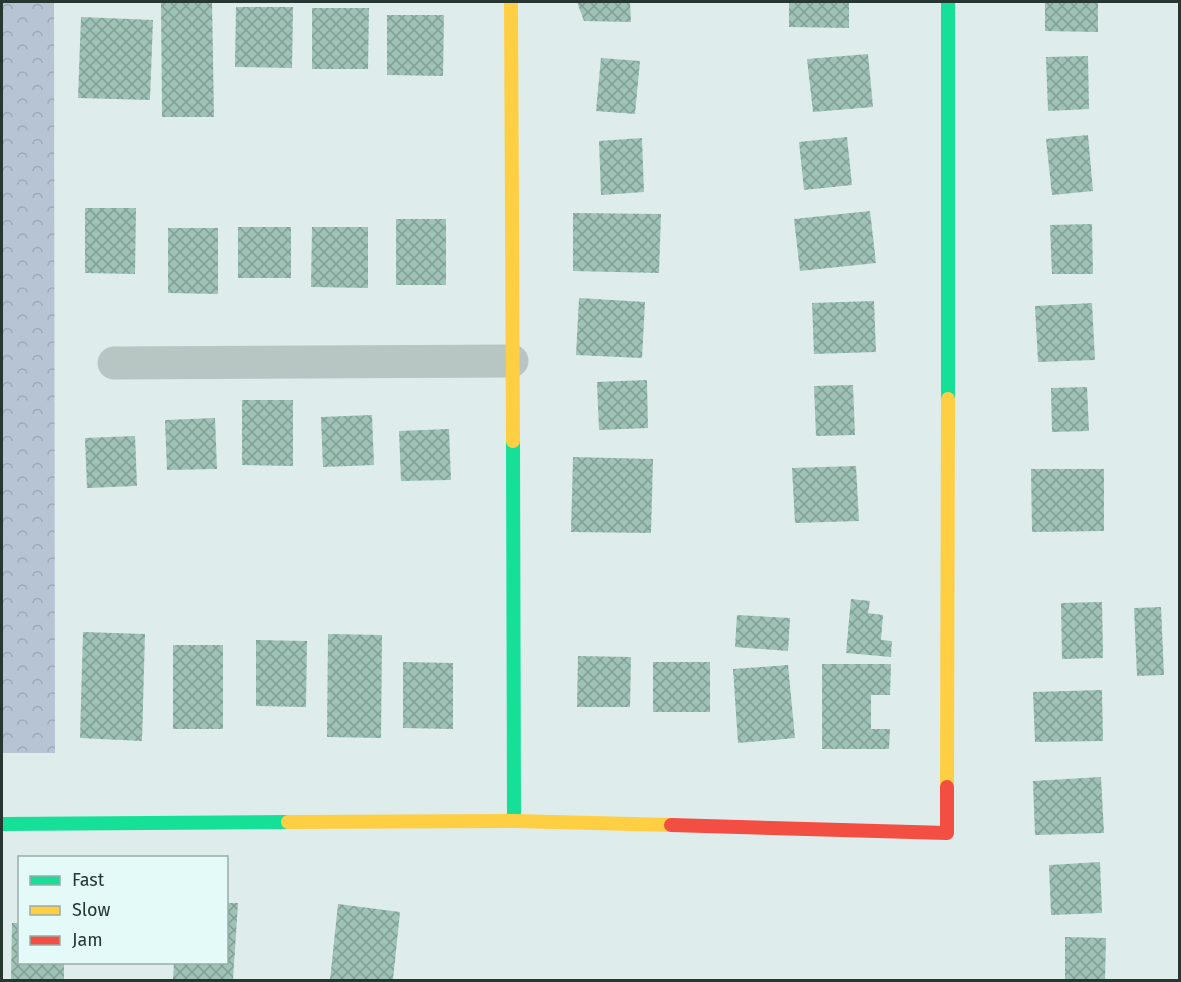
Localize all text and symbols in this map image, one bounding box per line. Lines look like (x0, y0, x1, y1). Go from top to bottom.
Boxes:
legend (18, 856, 228, 964)
text: Fast (72, 869, 105, 891)
text: Slow (72, 899, 111, 921)
text: Jam (72, 929, 103, 951)

